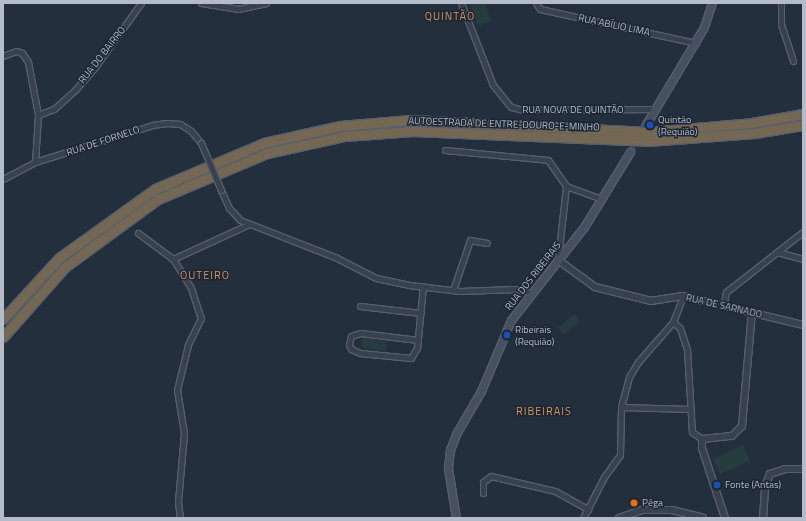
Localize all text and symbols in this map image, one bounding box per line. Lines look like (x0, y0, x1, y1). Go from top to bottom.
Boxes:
district label: QUINTÃO (425, 9, 475, 23)
street label: RUA ABÍLIO LIMA (577, 12, 651, 38)
street label: RUA DO BAIRRO (76, 24, 128, 86)
street label: RUA NOVA DE QUINTÃO (522, 104, 624, 116)
place label: Quintão (Requião) (658, 113, 697, 136)
street label: AUTOESTRADA DE ENTRE-DOURO-E-MINHO (408, 115, 600, 133)
marker: Quintão (Requião) (645, 120, 655, 130)
street label: RUA DE FORNELO (65, 124, 141, 158)
street label: RUA DOS RIBEIRAIS (502, 239, 564, 313)
district label: OUTEIRO (180, 268, 230, 282)
street label: RUA DE SARNADO (685, 291, 763, 321)
place label: Ribeirais (Requião) (515, 323, 554, 346)
marker: Ribeirais (Requião) (502, 330, 512, 340)
district label: RIBEIRAIS (516, 404, 572, 418)
place label: Fonte (Antas) (725, 479, 781, 491)
marker: Fonte (Antas) (712, 480, 722, 490)
place label: Pêga (642, 497, 663, 509)
marker: Pêga (629, 498, 639, 508)

